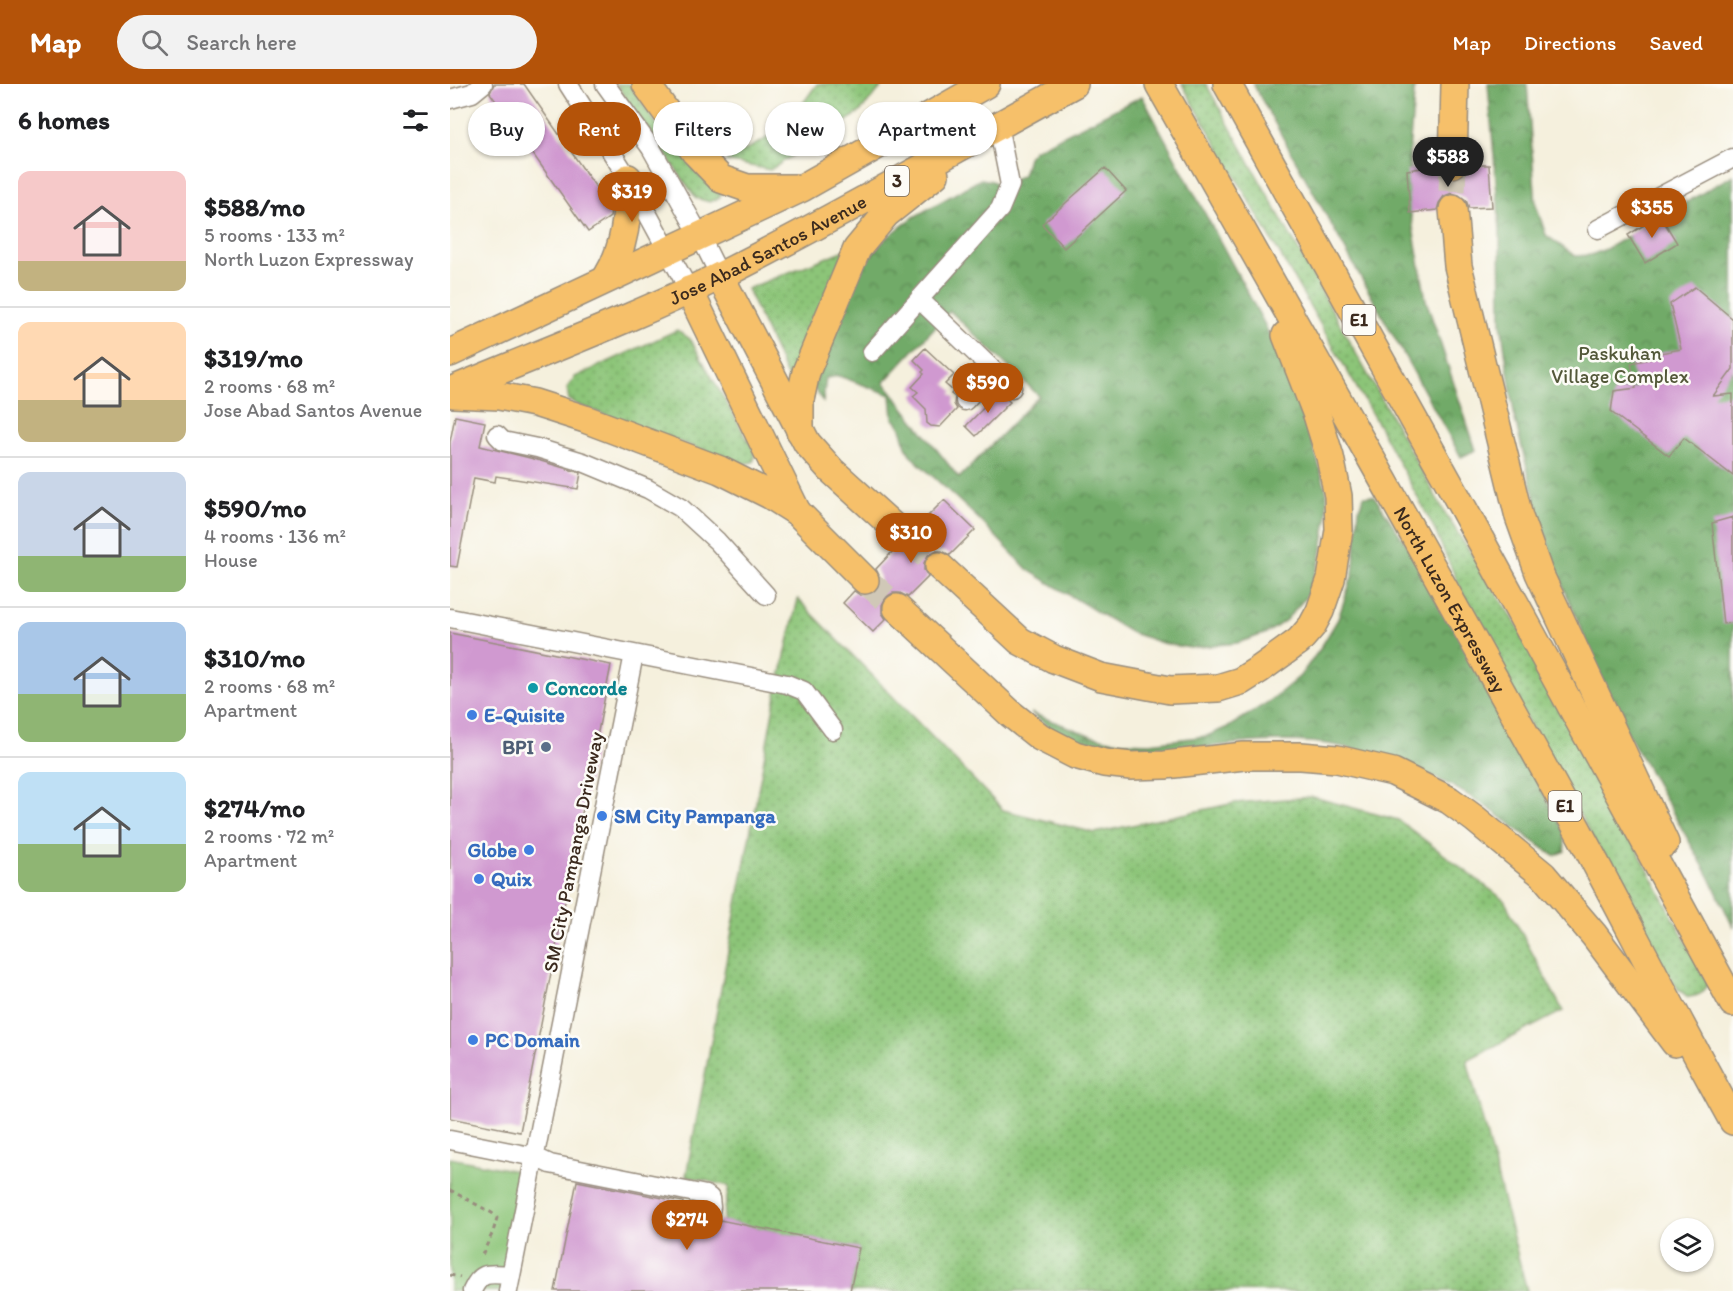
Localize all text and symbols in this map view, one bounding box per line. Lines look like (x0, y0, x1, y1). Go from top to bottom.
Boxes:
search box (117, 15, 537, 69)
text: Map (30, 25, 81, 59)
icon: search (138, 26, 171, 59)
text: Search here (186, 29, 297, 56)
text: Map (1453, 30, 1491, 55)
text: Directions (1524, 30, 1616, 55)
text: Saved (1649, 30, 1703, 55)
chip: Buy (468, 102, 545, 156)
chip: Rent (557, 102, 641, 156)
chip: Filters (653, 102, 753, 156)
chip: New (765, 102, 845, 156)
chip: Apartment (857, 102, 997, 156)
text: 6 homes (18, 104, 110, 136)
icon: filters (399, 104, 432, 137)
pin: $588 (1412, 137, 1484, 188)
text: $588 (1427, 144, 1469, 168)
road number: 3 (885, 166, 909, 196)
pin: $319 (596, 172, 668, 223)
text: $319 (612, 179, 652, 203)
pin: $355 (1616, 188, 1688, 239)
street label: Jose Abad Santos Avenue (666, 189, 870, 310)
text: $588/mo (204, 191, 305, 223)
icon: home (66, 195, 138, 267)
text: $355 (1631, 195, 1673, 219)
text: 5 rooms · 133 m² (204, 223, 345, 247)
text: North Luzon Expressway (204, 247, 413, 271)
road number: E1 (1342, 305, 1376, 335)
park label: Paskuhan Village Complex (1551, 341, 1689, 388)
text: $319/mo (204, 342, 303, 374)
icon: home (66, 346, 138, 418)
pin: $590 (952, 363, 1024, 414)
text: $590 (966, 370, 1010, 394)
text: 2 rooms · 68 m² (204, 374, 335, 398)
text: Jose Abad Santos Avenue (204, 398, 422, 422)
text: $590/mo (204, 492, 306, 524)
icon: home (66, 496, 138, 568)
street label: North Luzon Expressway (1389, 502, 1512, 697)
pin: $310 (875, 513, 947, 564)
text: $310 (890, 520, 932, 544)
text: 4 rooms · 136 m² (204, 524, 346, 548)
text: House (204, 548, 258, 572)
text: $310/mo (204, 642, 305, 674)
icon: home (66, 646, 138, 718)
text: 2 rooms · 68 m² (204, 674, 335, 698)
place label: Concorde (545, 676, 628, 700)
marker: Concorde (526, 681, 540, 695)
text: Apartment (204, 698, 297, 722)
place label: E-Quisite (484, 703, 565, 727)
marker: E-Quisite (465, 708, 479, 722)
street label: SM City Pampanga Driveway (538, 729, 608, 974)
place label: BPI (502, 735, 535, 759)
marker: BPI (539, 740, 553, 754)
road number: E1 (1548, 791, 1582, 821)
text: $274/mo (204, 792, 305, 824)
icon: home (66, 796, 138, 868)
place label: SM City Pampanga (614, 804, 776, 829)
marker: SM City Pampanga (595, 809, 609, 823)
text: 2 rooms · 72 m² (204, 824, 334, 848)
place label: Globe (467, 838, 517, 862)
marker: Globe (522, 843, 536, 857)
text: Apartment (204, 848, 297, 872)
place label: Quix (491, 867, 533, 891)
marker: Quix (472, 872, 486, 886)
place label: PC Domain (485, 1028, 580, 1052)
marker: PC Domain (466, 1033, 480, 1047)
pin: $274 (651, 1200, 723, 1251)
text: $274 (666, 1207, 708, 1231)
map controls (1660, 1218, 1714, 1272)
button: layers (1660, 1218, 1714, 1272)

